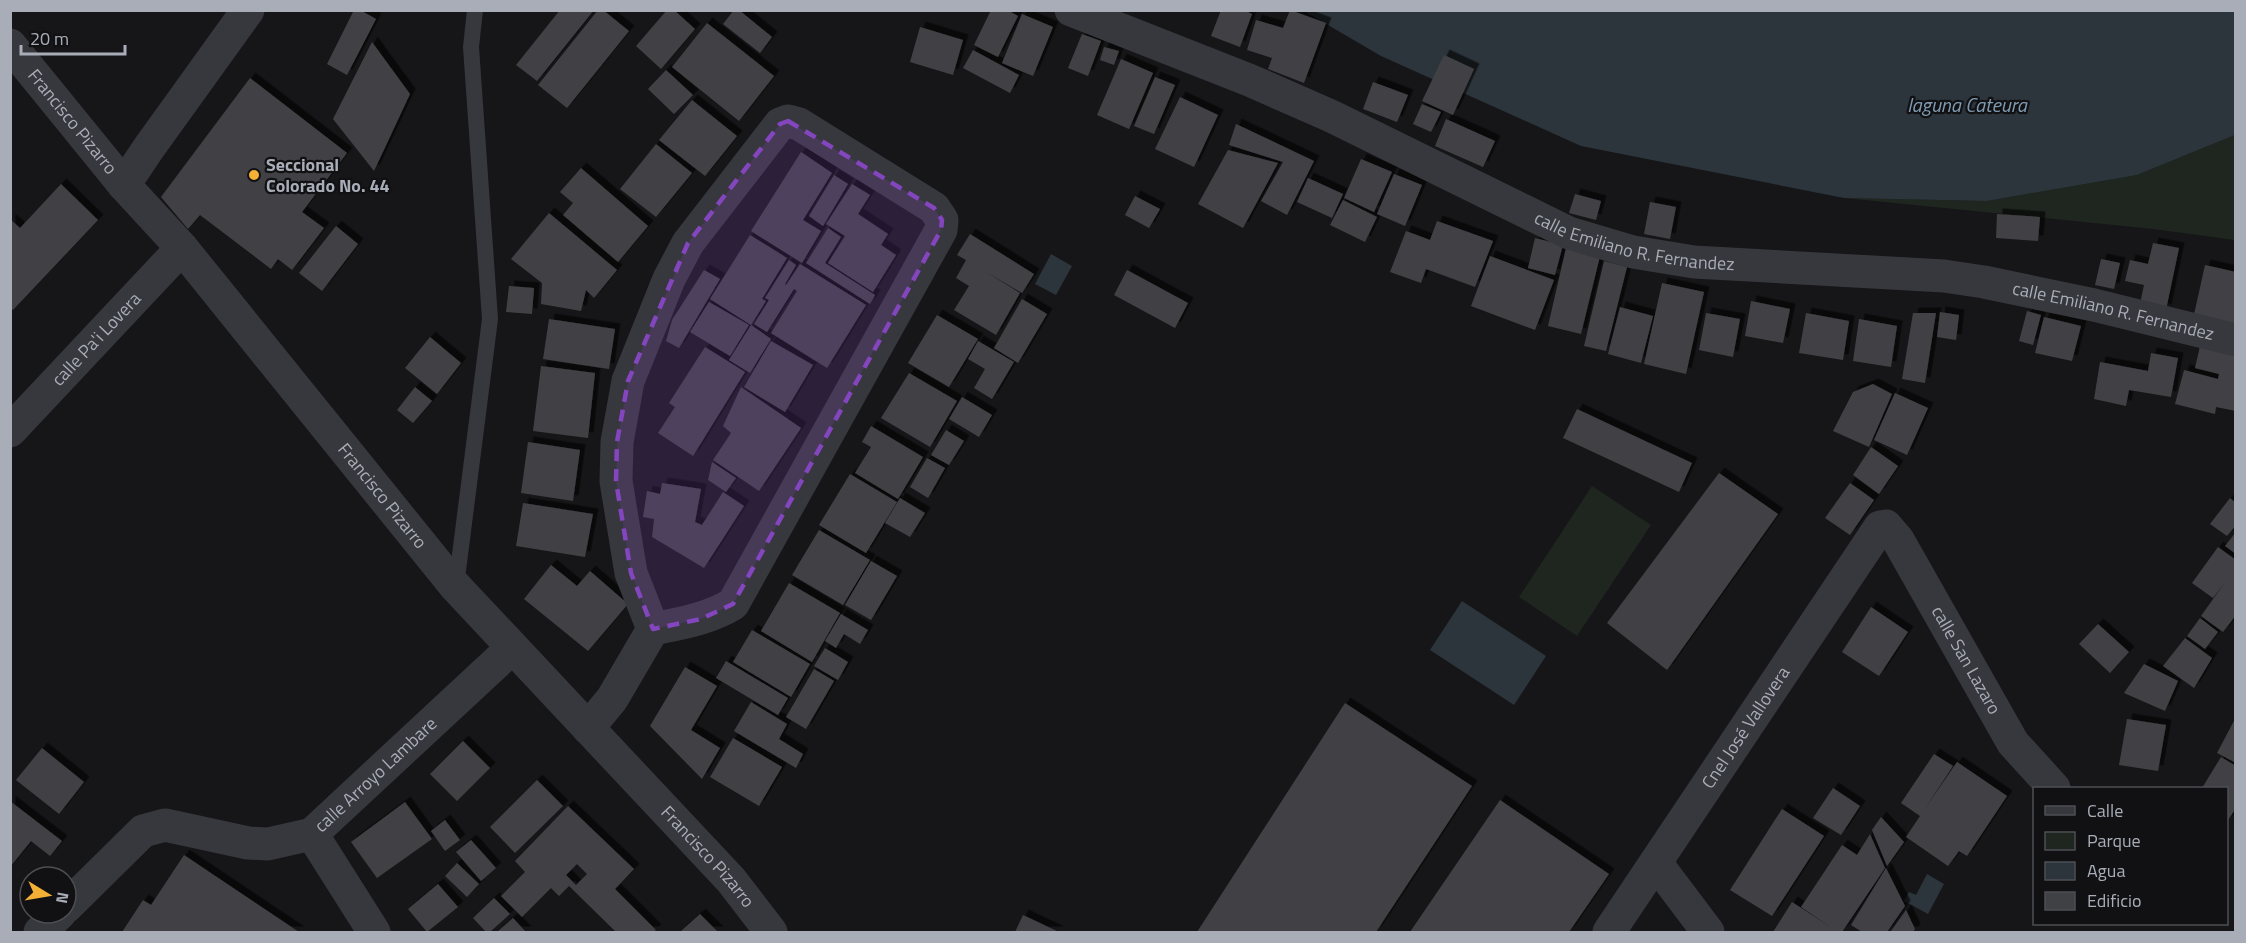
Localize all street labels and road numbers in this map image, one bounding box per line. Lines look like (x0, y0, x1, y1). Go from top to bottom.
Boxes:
street label: Francisco Pizarro (22, 63, 124, 180)
street label: calle Emiliano R. Fernandez (1530, 204, 1735, 277)
street label: calle Emiliano R. Fernandez (2010, 274, 2217, 347)
street label: calle Pa'i Lovera (45, 286, 147, 392)
street label: Francisco Pizarro (332, 437, 434, 554)
street label: calle San Lazaro (1925, 601, 2008, 719)
street label: Cnel José Vallovera (1695, 661, 1796, 794)
street label: calle Arroyo Lambare (308, 710, 443, 838)
street label: Francisco Pizarro (655, 799, 761, 913)

